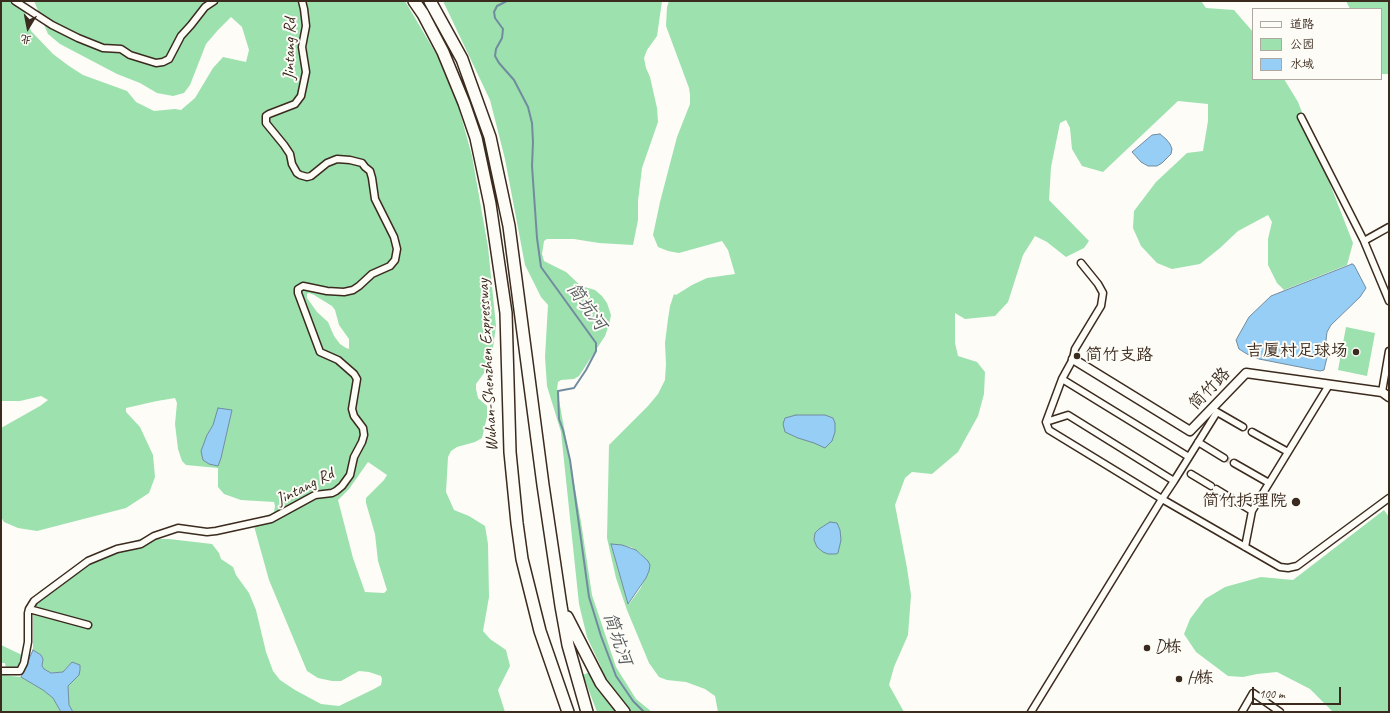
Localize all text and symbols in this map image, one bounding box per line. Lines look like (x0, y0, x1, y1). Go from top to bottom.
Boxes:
north arrow (8, 8, 48, 48)
legend (1252, 8, 1382, 80)
text: 道路 (1290, 16, 1314, 32)
street label: Jintang Rd (279, 18, 301, 80)
text: 北 (19, 32, 33, 48)
text: 公园 (1290, 36, 1314, 52)
text: 水域 (1290, 56, 1314, 72)
street label: Wuhan-Shenzhen Expressway (473, 278, 503, 452)
water label: 简坑河 (561, 279, 611, 335)
place label: 吉厦村足球场 (1246, 342, 1348, 362)
place label: 简竹支路 (1085, 346, 1153, 366)
marker: 吉厦村足球场 (1351, 347, 1361, 357)
marker: 简竹支路 (1072, 351, 1082, 361)
street label: 简竹路 (1185, 364, 1235, 414)
street label: Jintang Rd (273, 464, 337, 510)
place label: 简竹护理院 (1202, 492, 1287, 512)
marker: 简竹护理院 (1290, 496, 1302, 508)
water label: 简坑河 (598, 610, 636, 668)
place label: D栋 (1155, 638, 1182, 658)
marker: D栋 (1142, 643, 1152, 653)
place label: H栋 (1187, 669, 1214, 689)
marker: H栋 (1174, 674, 1184, 684)
scale bar (1254, 679, 1343, 705)
text: 100 m (1259, 686, 1285, 702)

